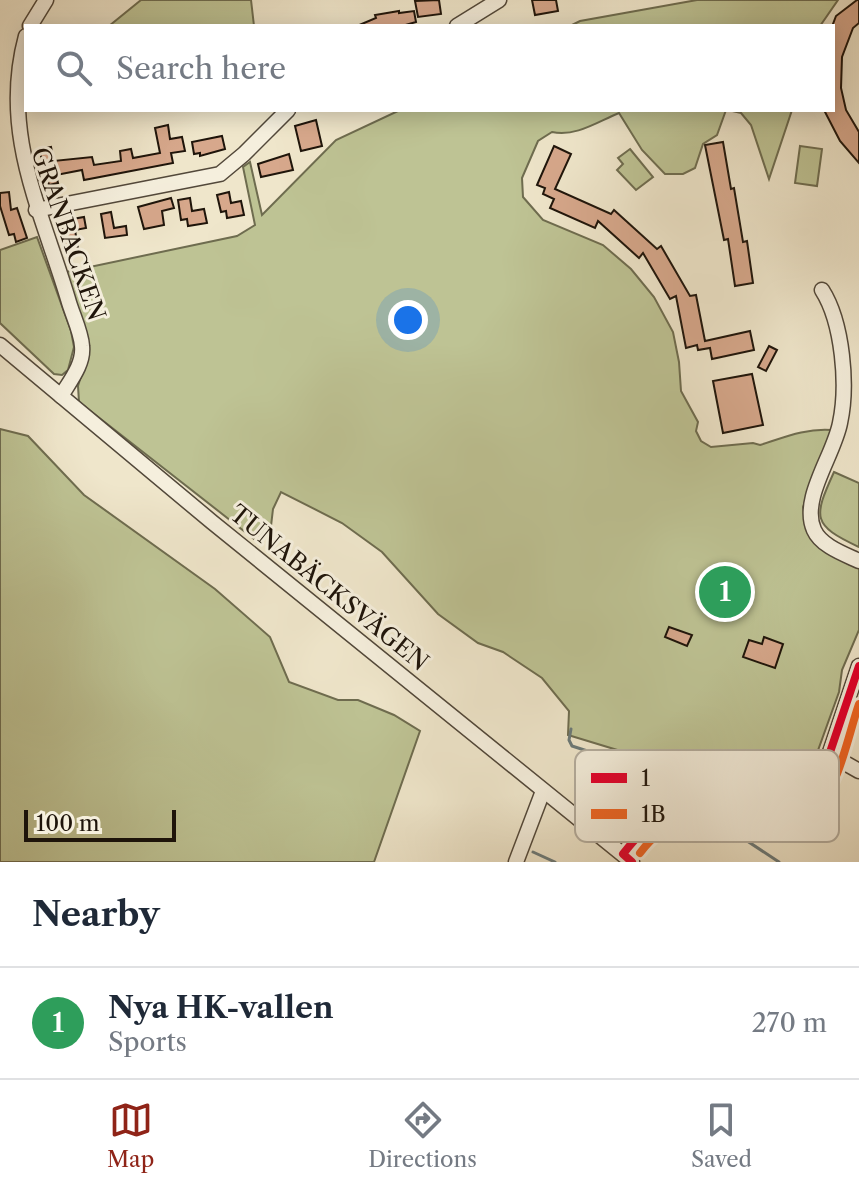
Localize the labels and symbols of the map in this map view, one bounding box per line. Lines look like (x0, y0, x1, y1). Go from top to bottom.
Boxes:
street label: GRANBACKEN (25, 143, 112, 324)
your location (388, 300, 428, 340)
street label: TUNABÄCKSVÄGEN (224, 499, 434, 677)
pin: 1 (699, 562, 751, 622)
legend (575, 750, 839, 842)
text: 1 (641, 765, 650, 792)
text: 1B (641, 801, 666, 828)
scale bar (24, 806, 176, 842)

